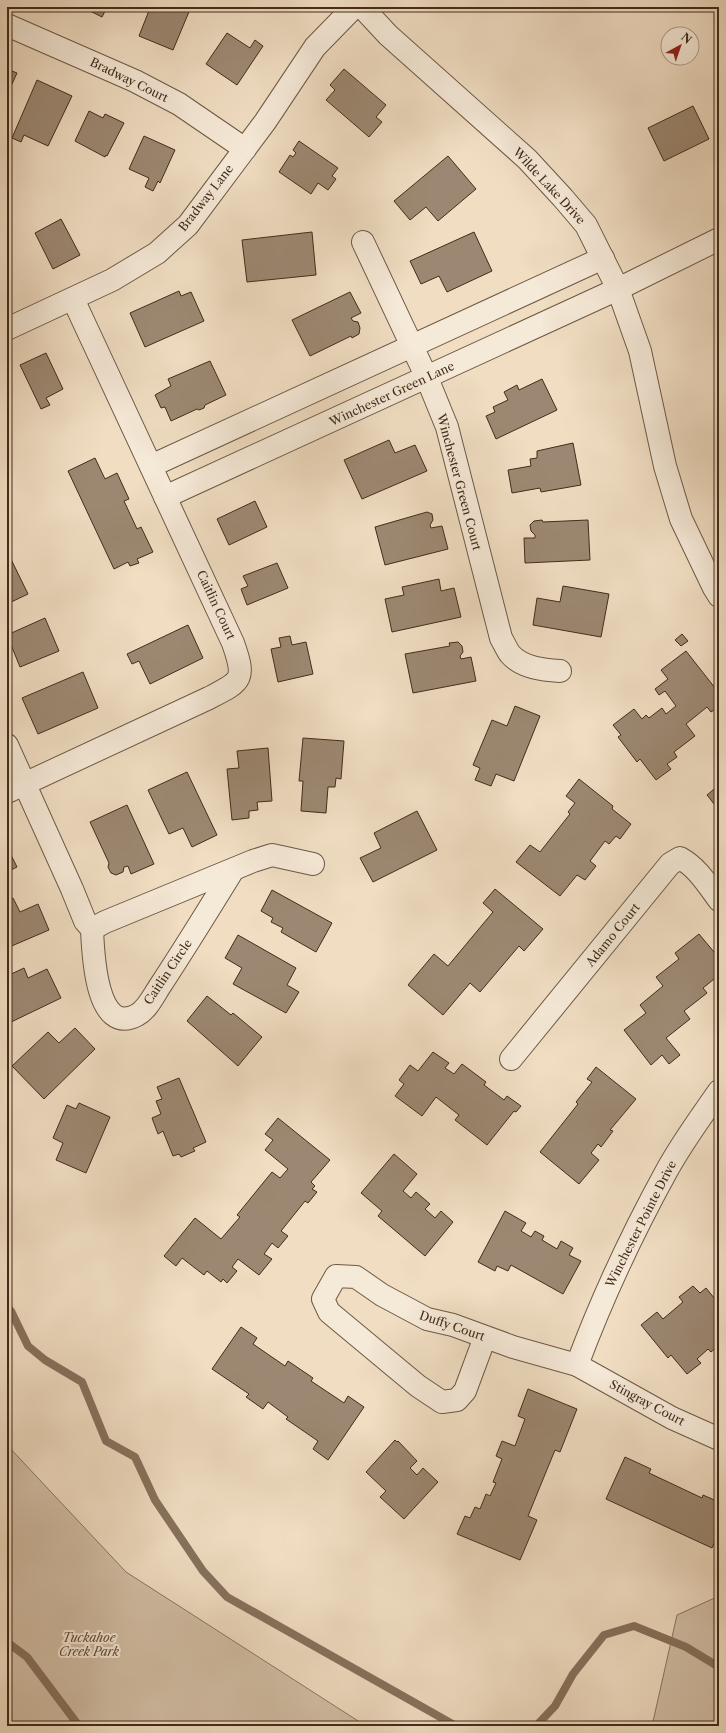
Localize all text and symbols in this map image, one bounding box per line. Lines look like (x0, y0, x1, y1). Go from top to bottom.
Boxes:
north arrow (660, 26, 700, 66)
text: N (678, 30, 695, 47)
street label: Bradway Court (88, 54, 172, 105)
street label: Wilde Lake Drive (509, 143, 589, 227)
street label: Bradway Lane (175, 161, 236, 234)
street label: Winchester Green Lane (326, 358, 457, 430)
street label: Winchester Green Court (434, 411, 485, 553)
street label: Caitlin Court (194, 568, 239, 642)
street label: Adamo Court (582, 899, 643, 970)
street label: Caitlin Circle (140, 936, 195, 1007)
street label: Winchester Pointe Drive (602, 1158, 679, 1291)
street label: Duffy Court (417, 1307, 488, 1344)
street label: Stingray Court (607, 1377, 688, 1429)
park label: Tuckahoe Creek Park (59, 1630, 120, 1659)

